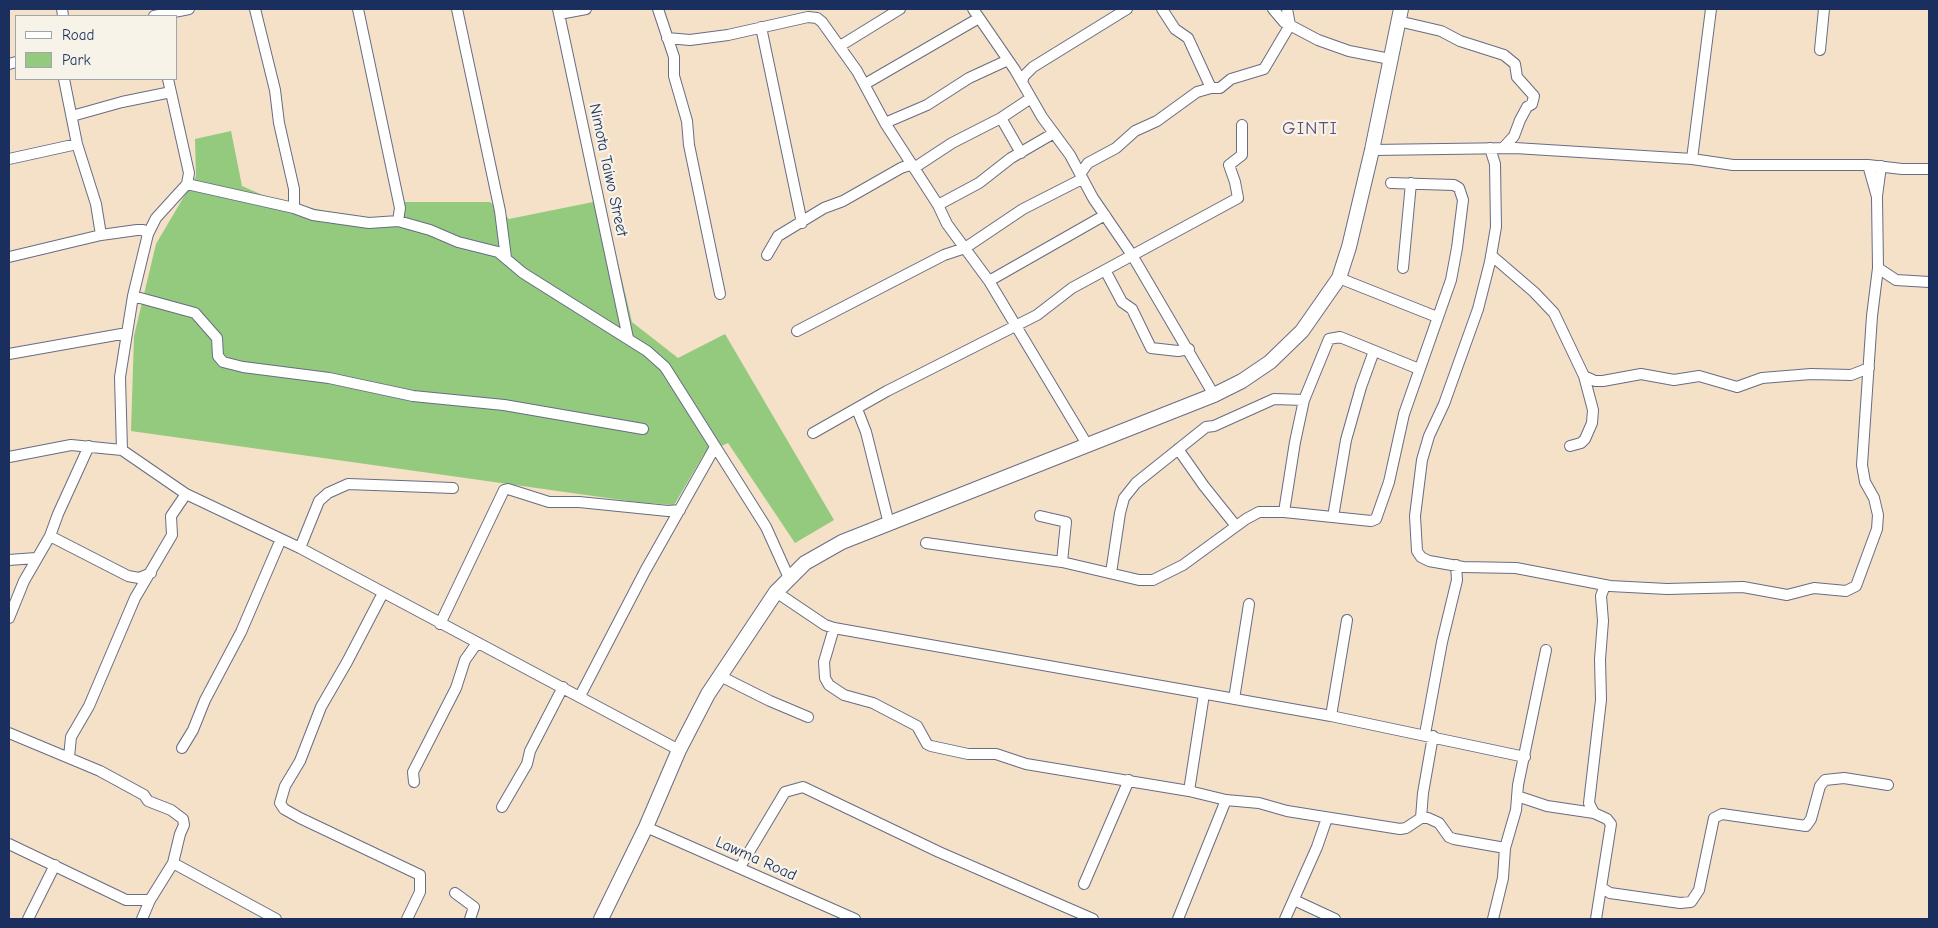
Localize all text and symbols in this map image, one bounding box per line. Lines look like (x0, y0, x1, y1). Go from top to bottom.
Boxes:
legend (15, 15, 178, 80)
text: Road (62, 26, 94, 44)
text: Park (62, 51, 91, 69)
street label: Nimota Taiwo Street (585, 102, 631, 238)
district label: GINTI (1281, 118, 1339, 140)
street label: Lawma Road (712, 833, 800, 885)

